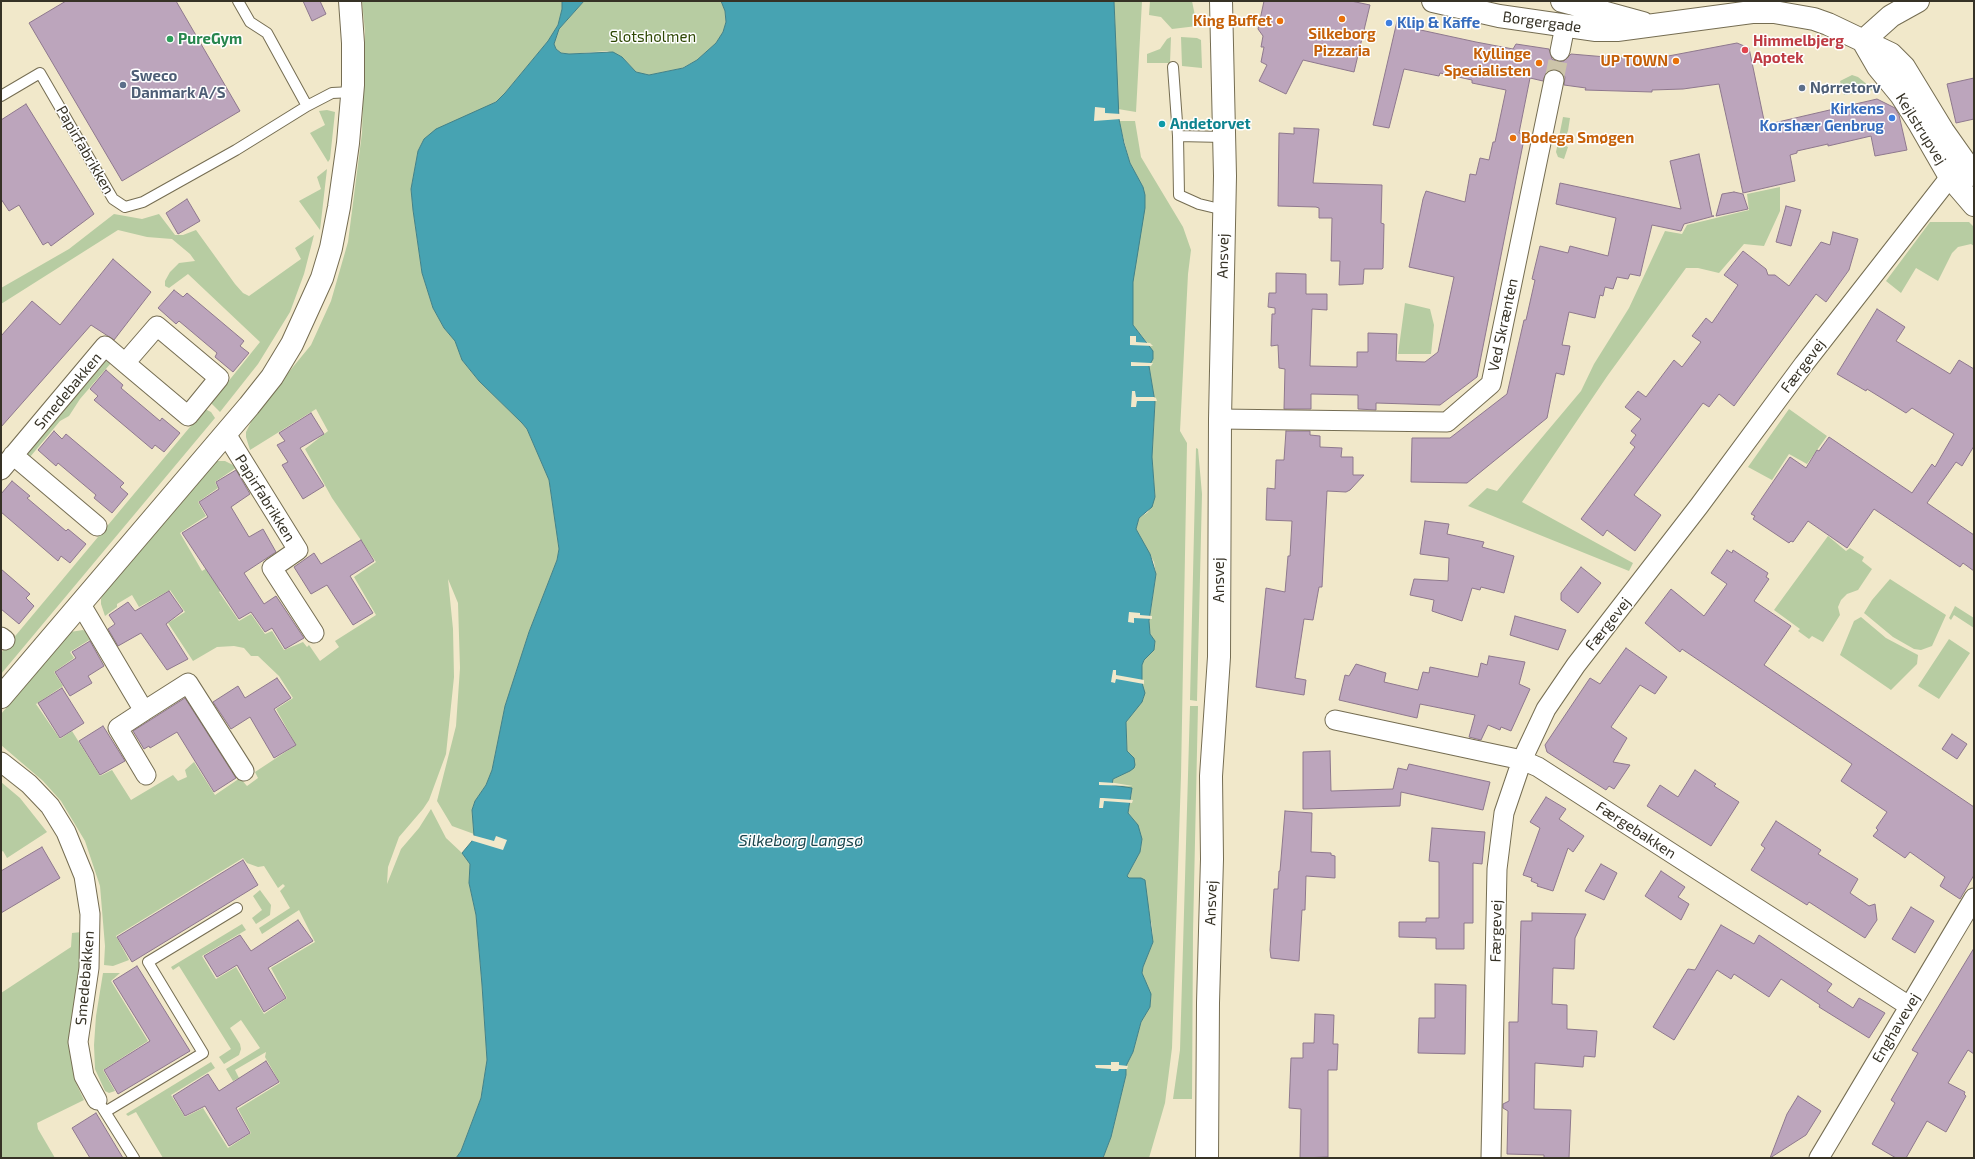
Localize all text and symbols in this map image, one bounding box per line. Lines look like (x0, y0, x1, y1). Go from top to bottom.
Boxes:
street label: Borgergade (1501, 8, 1583, 36)
place label: King Buffet (1193, 12, 1272, 30)
marker: Silkeborg Pizzaria (1337, 14, 1347, 24)
place label: Klip & Kaffe (1397, 14, 1480, 32)
marker: King Buffet (1275, 16, 1285, 26)
marker: Klip & Kaffe (1384, 18, 1394, 28)
place label: Silkeborg Pizzaria (1308, 25, 1376, 60)
park label: Slotsholmen (610, 28, 696, 46)
place label: PureGym (178, 30, 242, 48)
place label: Himmelbjerg Apotek (1753, 32, 1844, 67)
marker: PureGym (165, 34, 175, 44)
place label: Kyllinge Specialisten (1444, 45, 1531, 80)
marker: Himmelbjerg Apotek (1740, 45, 1750, 55)
place label: UP TOWN (1601, 52, 1668, 70)
marker: UP TOWN (1671, 56, 1681, 66)
marker: Kyllinge Specialisten (1534, 58, 1544, 68)
place label: Sweco Danmark A/S (131, 67, 225, 102)
place label: Nørretorv (1810, 79, 1881, 97)
marker: Sweco Danmark A/S (118, 80, 128, 90)
marker: Nørretorv (1797, 83, 1807, 93)
street label: Kejlstrupvej (1892, 90, 1950, 168)
place label: Kirkens Korshær Genbrug (1760, 100, 1884, 135)
street label: Papirfabrikken (52, 102, 118, 198)
marker: Kirkens Korshær Genbrug (1887, 113, 1897, 123)
place label: Andetorvet (1170, 115, 1251, 133)
marker: Andetorvet (1157, 119, 1167, 129)
place label: Bodega Smøgen (1521, 129, 1634, 147)
marker: Bodega Smøgen (1508, 133, 1518, 143)
street label: Ansvej (1214, 233, 1232, 279)
street label: Ved Skrænten (1484, 277, 1522, 373)
street label: Færgevej (1777, 336, 1829, 396)
street label: Smedebakken (31, 349, 105, 433)
street label: Papirfabrikken (231, 451, 299, 545)
street label: Ansvej (1210, 557, 1228, 603)
street label: Færgevej (1582, 594, 1634, 654)
street label: Færgebakken (1593, 797, 1679, 863)
water label: Silkeborg Langsø (739, 831, 863, 851)
street label: Ansvej (1201, 880, 1221, 926)
street label: Færgevej (1486, 899, 1506, 963)
street label: Smedebakken (72, 930, 98, 1026)
street label: Enghavevej (1868, 990, 1924, 1066)

